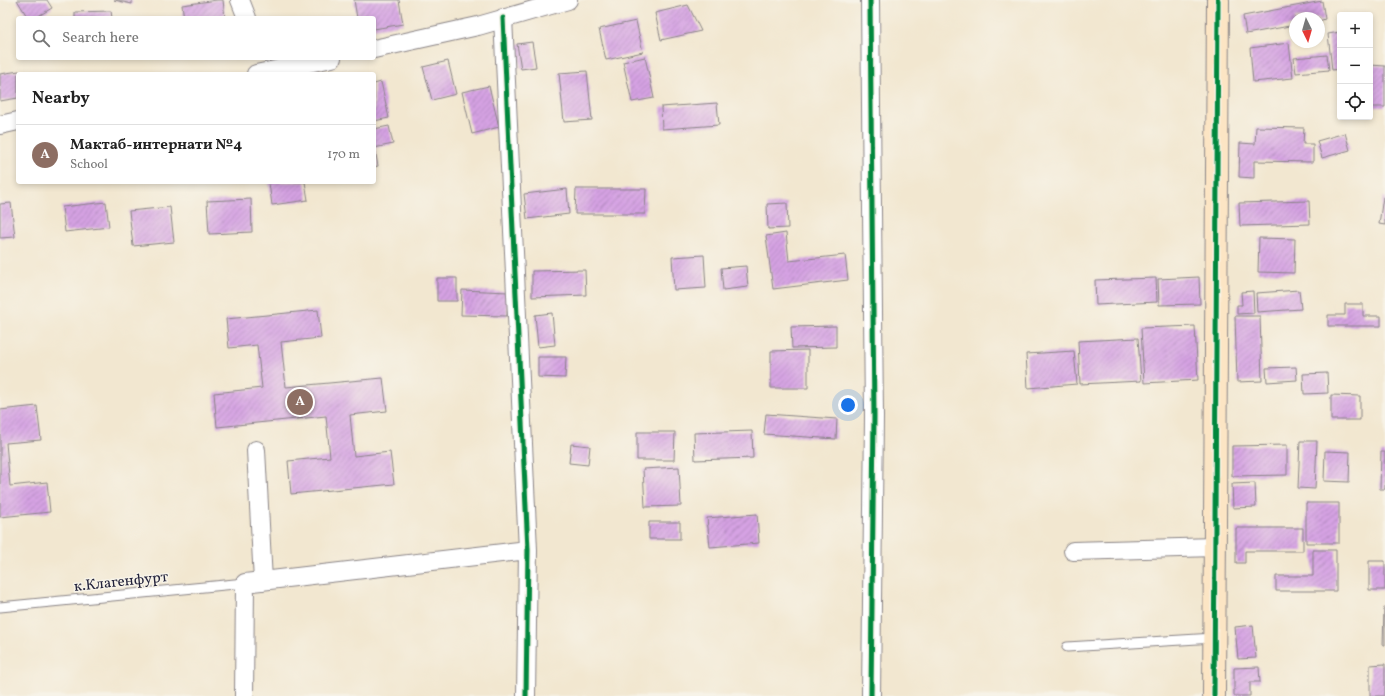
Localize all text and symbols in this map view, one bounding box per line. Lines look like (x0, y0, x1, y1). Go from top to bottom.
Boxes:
north arrow (1289, 12, 1325, 48)
map controls (1337, 12, 1373, 120)
button: + (1337, 12, 1373, 48)
search box (16, 16, 376, 60)
icon: search (30, 27, 52, 49)
text: Search here (62, 28, 139, 49)
button: − (1337, 48, 1373, 84)
button: locate (1337, 84, 1373, 120)
text: Nearby (32, 87, 90, 110)
text: Мактаб-интернати №4 (70, 135, 242, 156)
text: A (40, 146, 50, 164)
text: 170 m (327, 146, 360, 164)
text: School (70, 156, 108, 174)
pin: A (287, 387, 313, 417)
your location (838, 395, 858, 415)
street label: к.Клагенфурт (73, 567, 170, 598)

